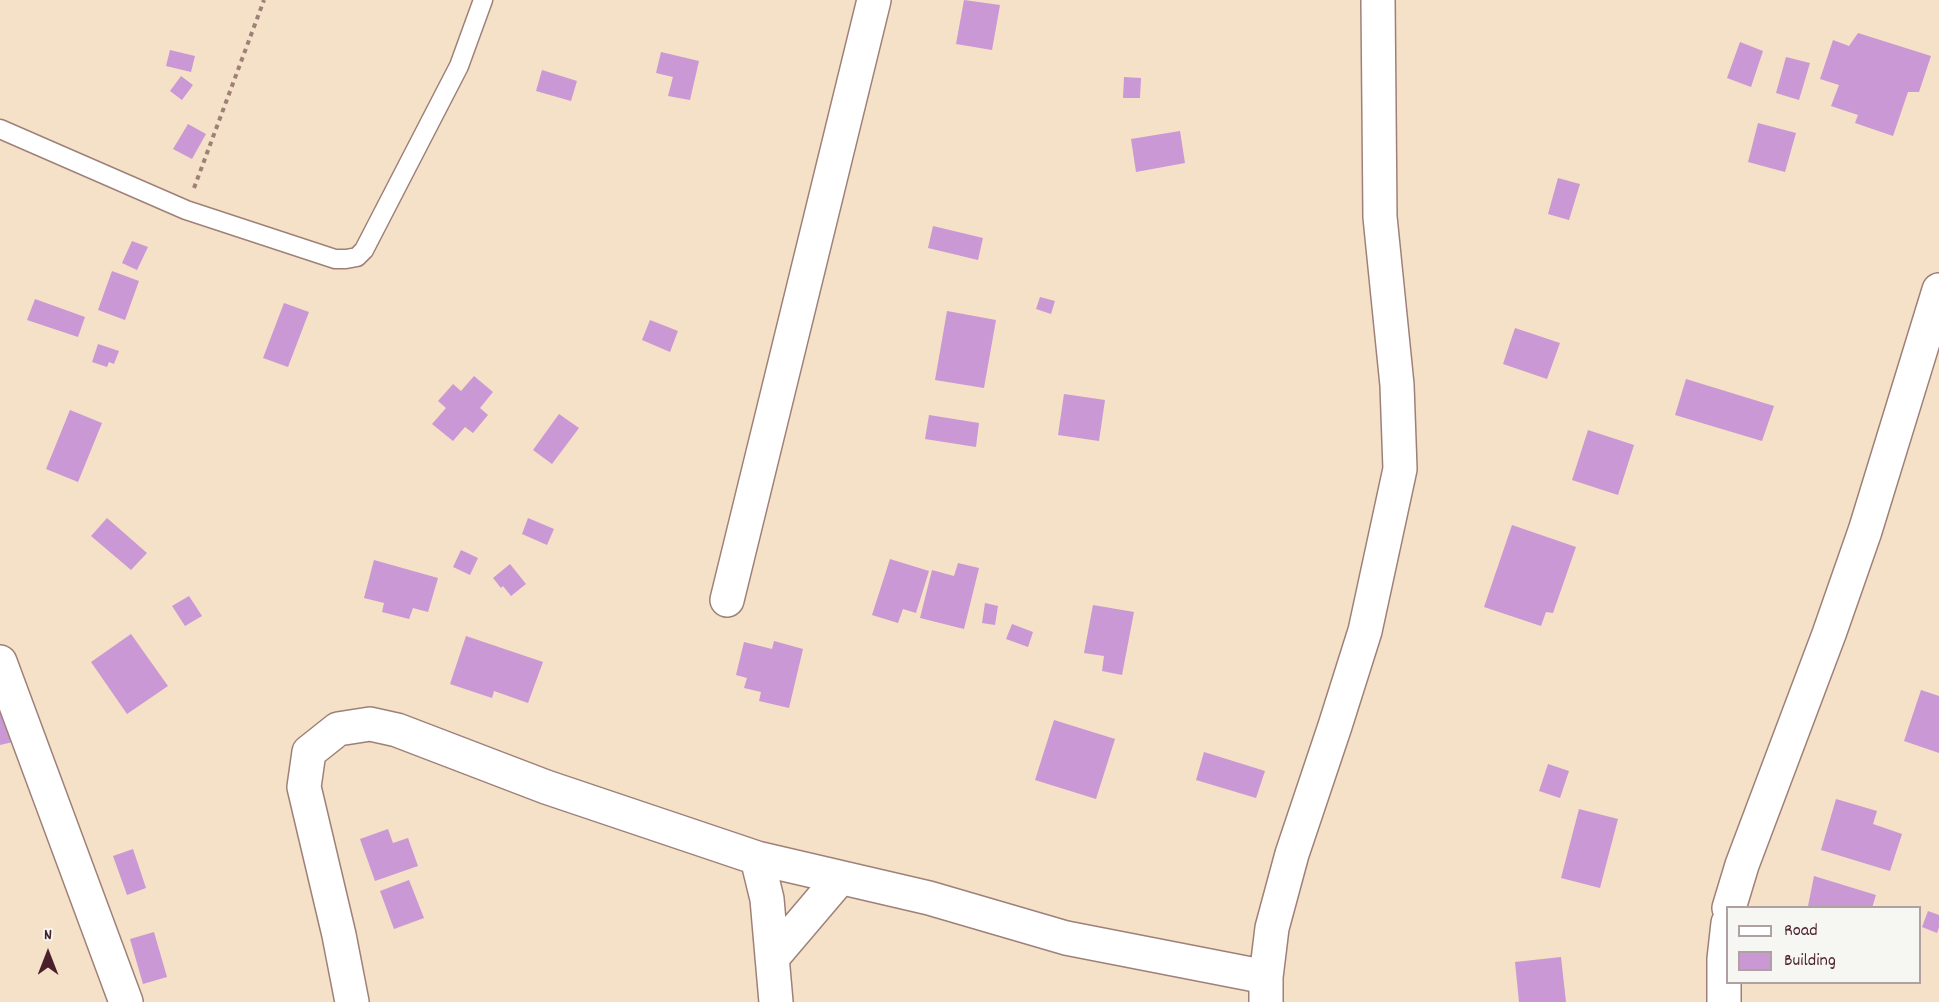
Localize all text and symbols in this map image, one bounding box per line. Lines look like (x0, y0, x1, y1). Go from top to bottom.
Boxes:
legend (1726, 906, 1921, 984)
text: Road (1784, 919, 1818, 944)
north arrow (18, 924, 78, 984)
text: N (44, 924, 52, 947)
text: Building (1784, 949, 1836, 974)

